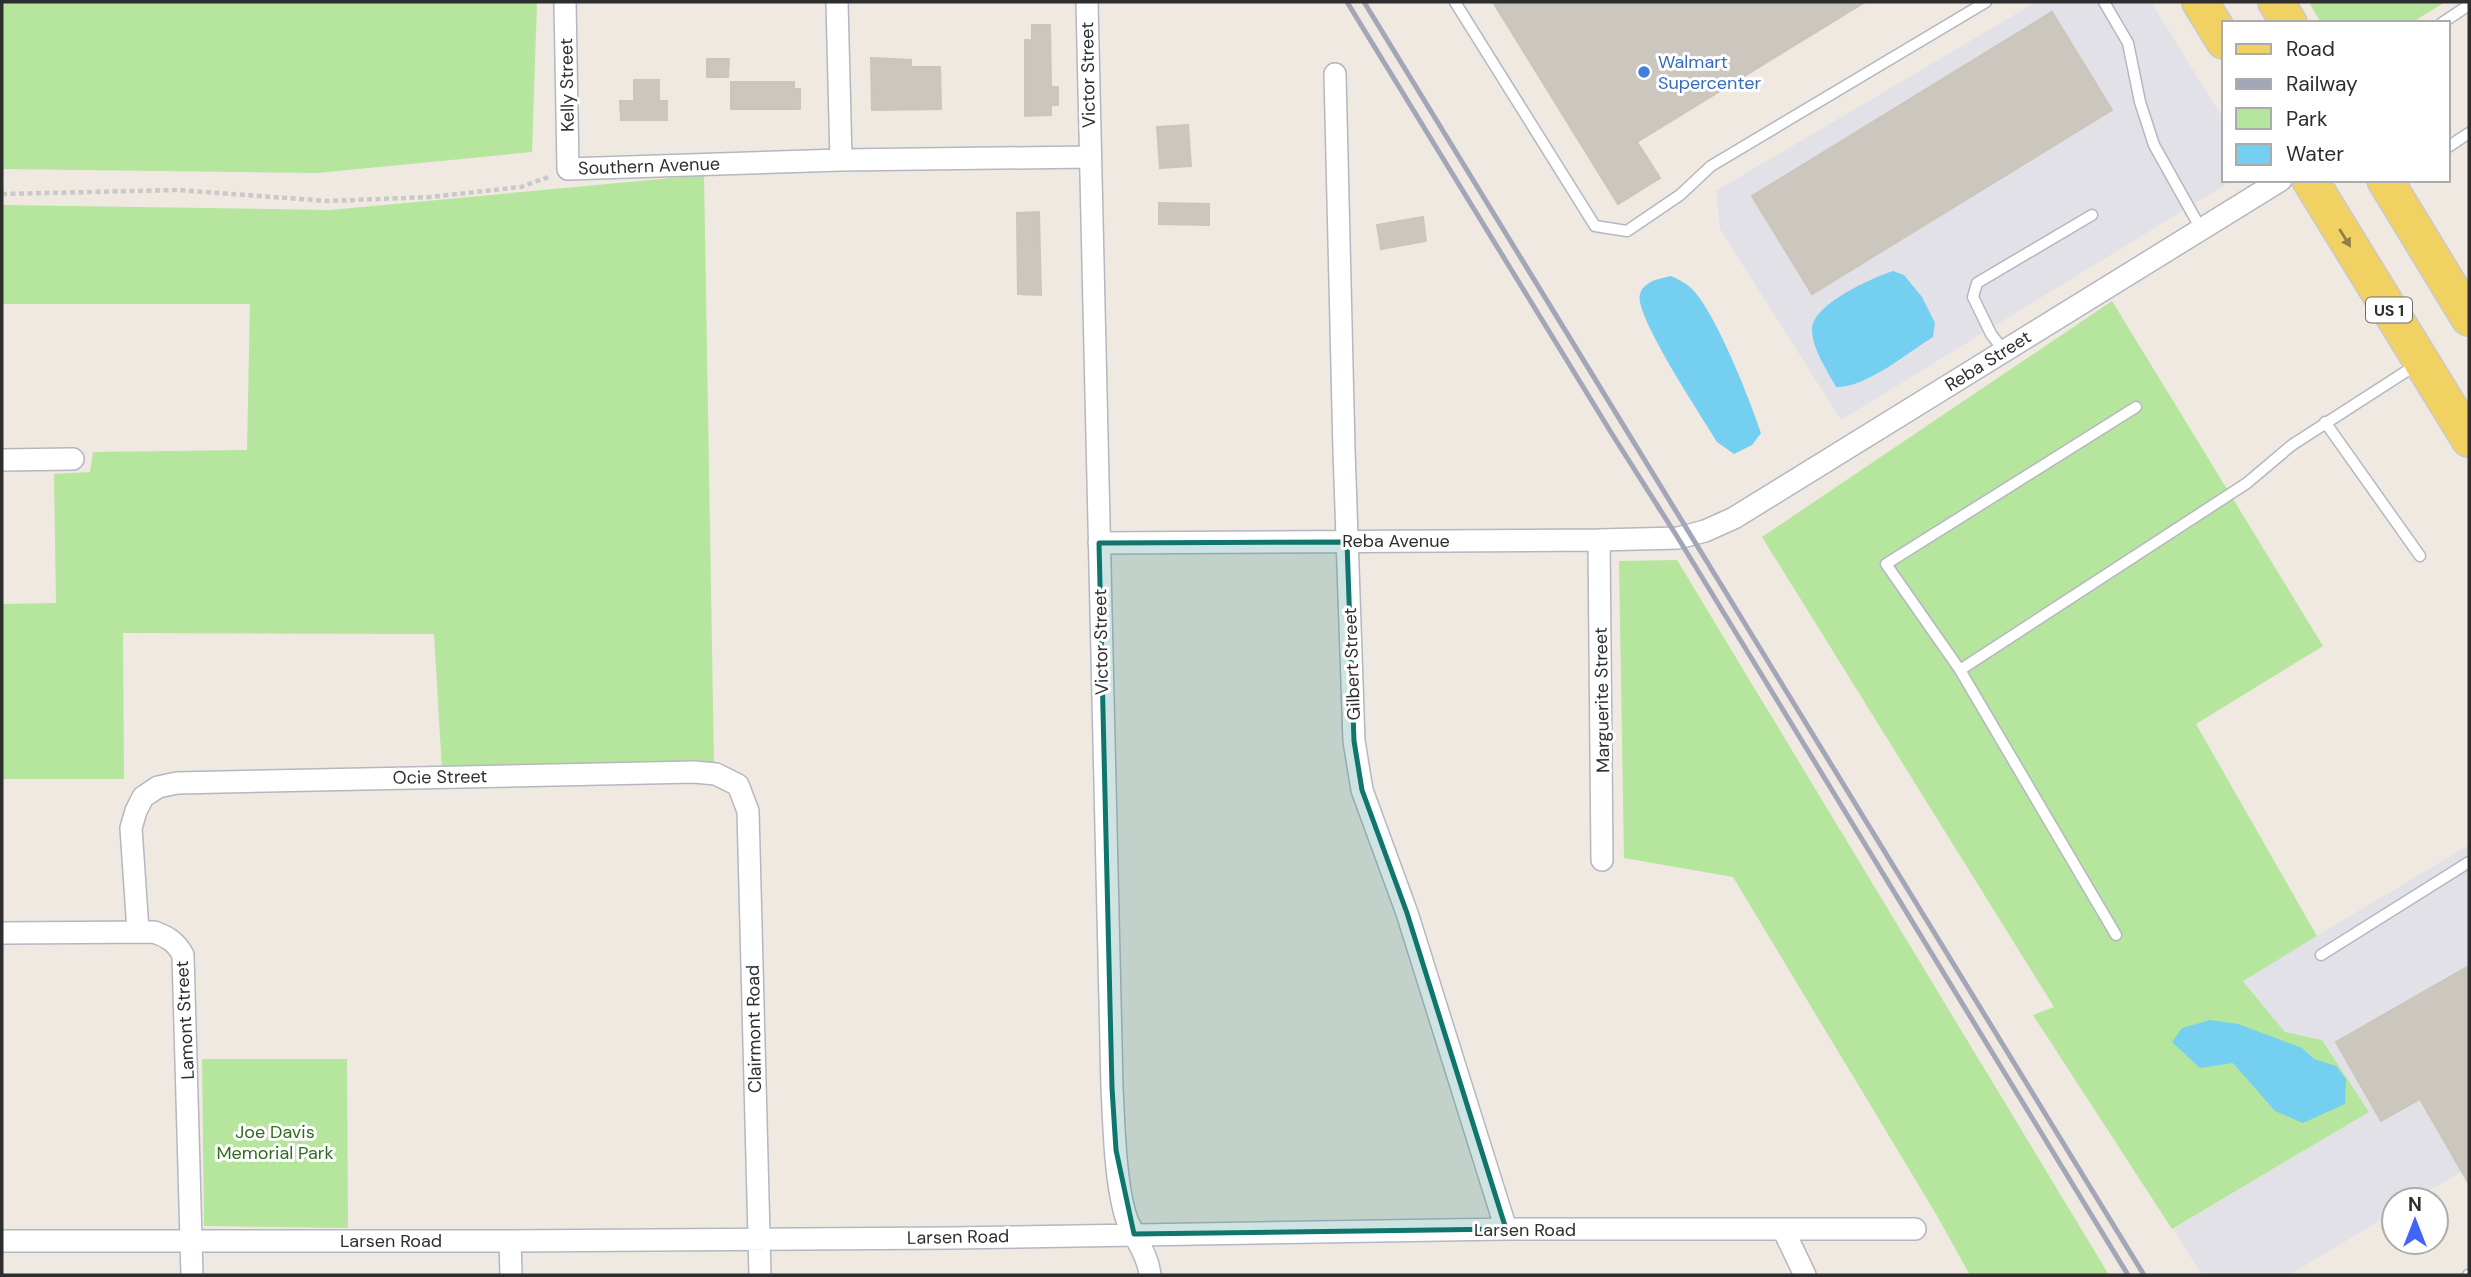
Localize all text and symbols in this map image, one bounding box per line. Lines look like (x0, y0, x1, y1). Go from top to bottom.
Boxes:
legend (2222, 21, 2450, 182)
street label: Victor Street (1075, 22, 1101, 128)
text: Road (2286, 35, 2335, 63)
street label: Kelly Street (554, 38, 580, 132)
place label: Walmart Supercenter (1658, 50, 1761, 95)
marker: Walmart Supercenter (1636, 64, 1652, 80)
text: Railway (2286, 70, 2358, 98)
text: Park (2286, 105, 2328, 133)
text: Water (2286, 140, 2344, 168)
street label: Southern Avenue (578, 152, 720, 180)
one-way arrow (2339, 229, 2352, 248)
road number: US 1 (2366, 298, 2412, 322)
street label: Reba Street (1940, 325, 2036, 397)
street label: Reba Avenue (1342, 529, 1450, 553)
street label: Victor Street (1088, 589, 1114, 695)
street label: Gilbert Street (1338, 607, 1366, 721)
street label: Marguerite Street (1589, 627, 1615, 773)
street label: Ocie Street (393, 764, 487, 790)
street label: Lamont Street (170, 960, 200, 1080)
street label: Clairmont Road (741, 965, 767, 1093)
park label: Joe Davis Memorial Park (216, 1120, 334, 1165)
north arrow (2380, 1186, 2450, 1256)
text: N (2408, 1192, 2422, 1217)
street label: Larsen Road (1474, 1218, 1576, 1242)
street label: Larsen Road (907, 1224, 1009, 1250)
street label: Larsen Road (340, 1229, 442, 1253)

